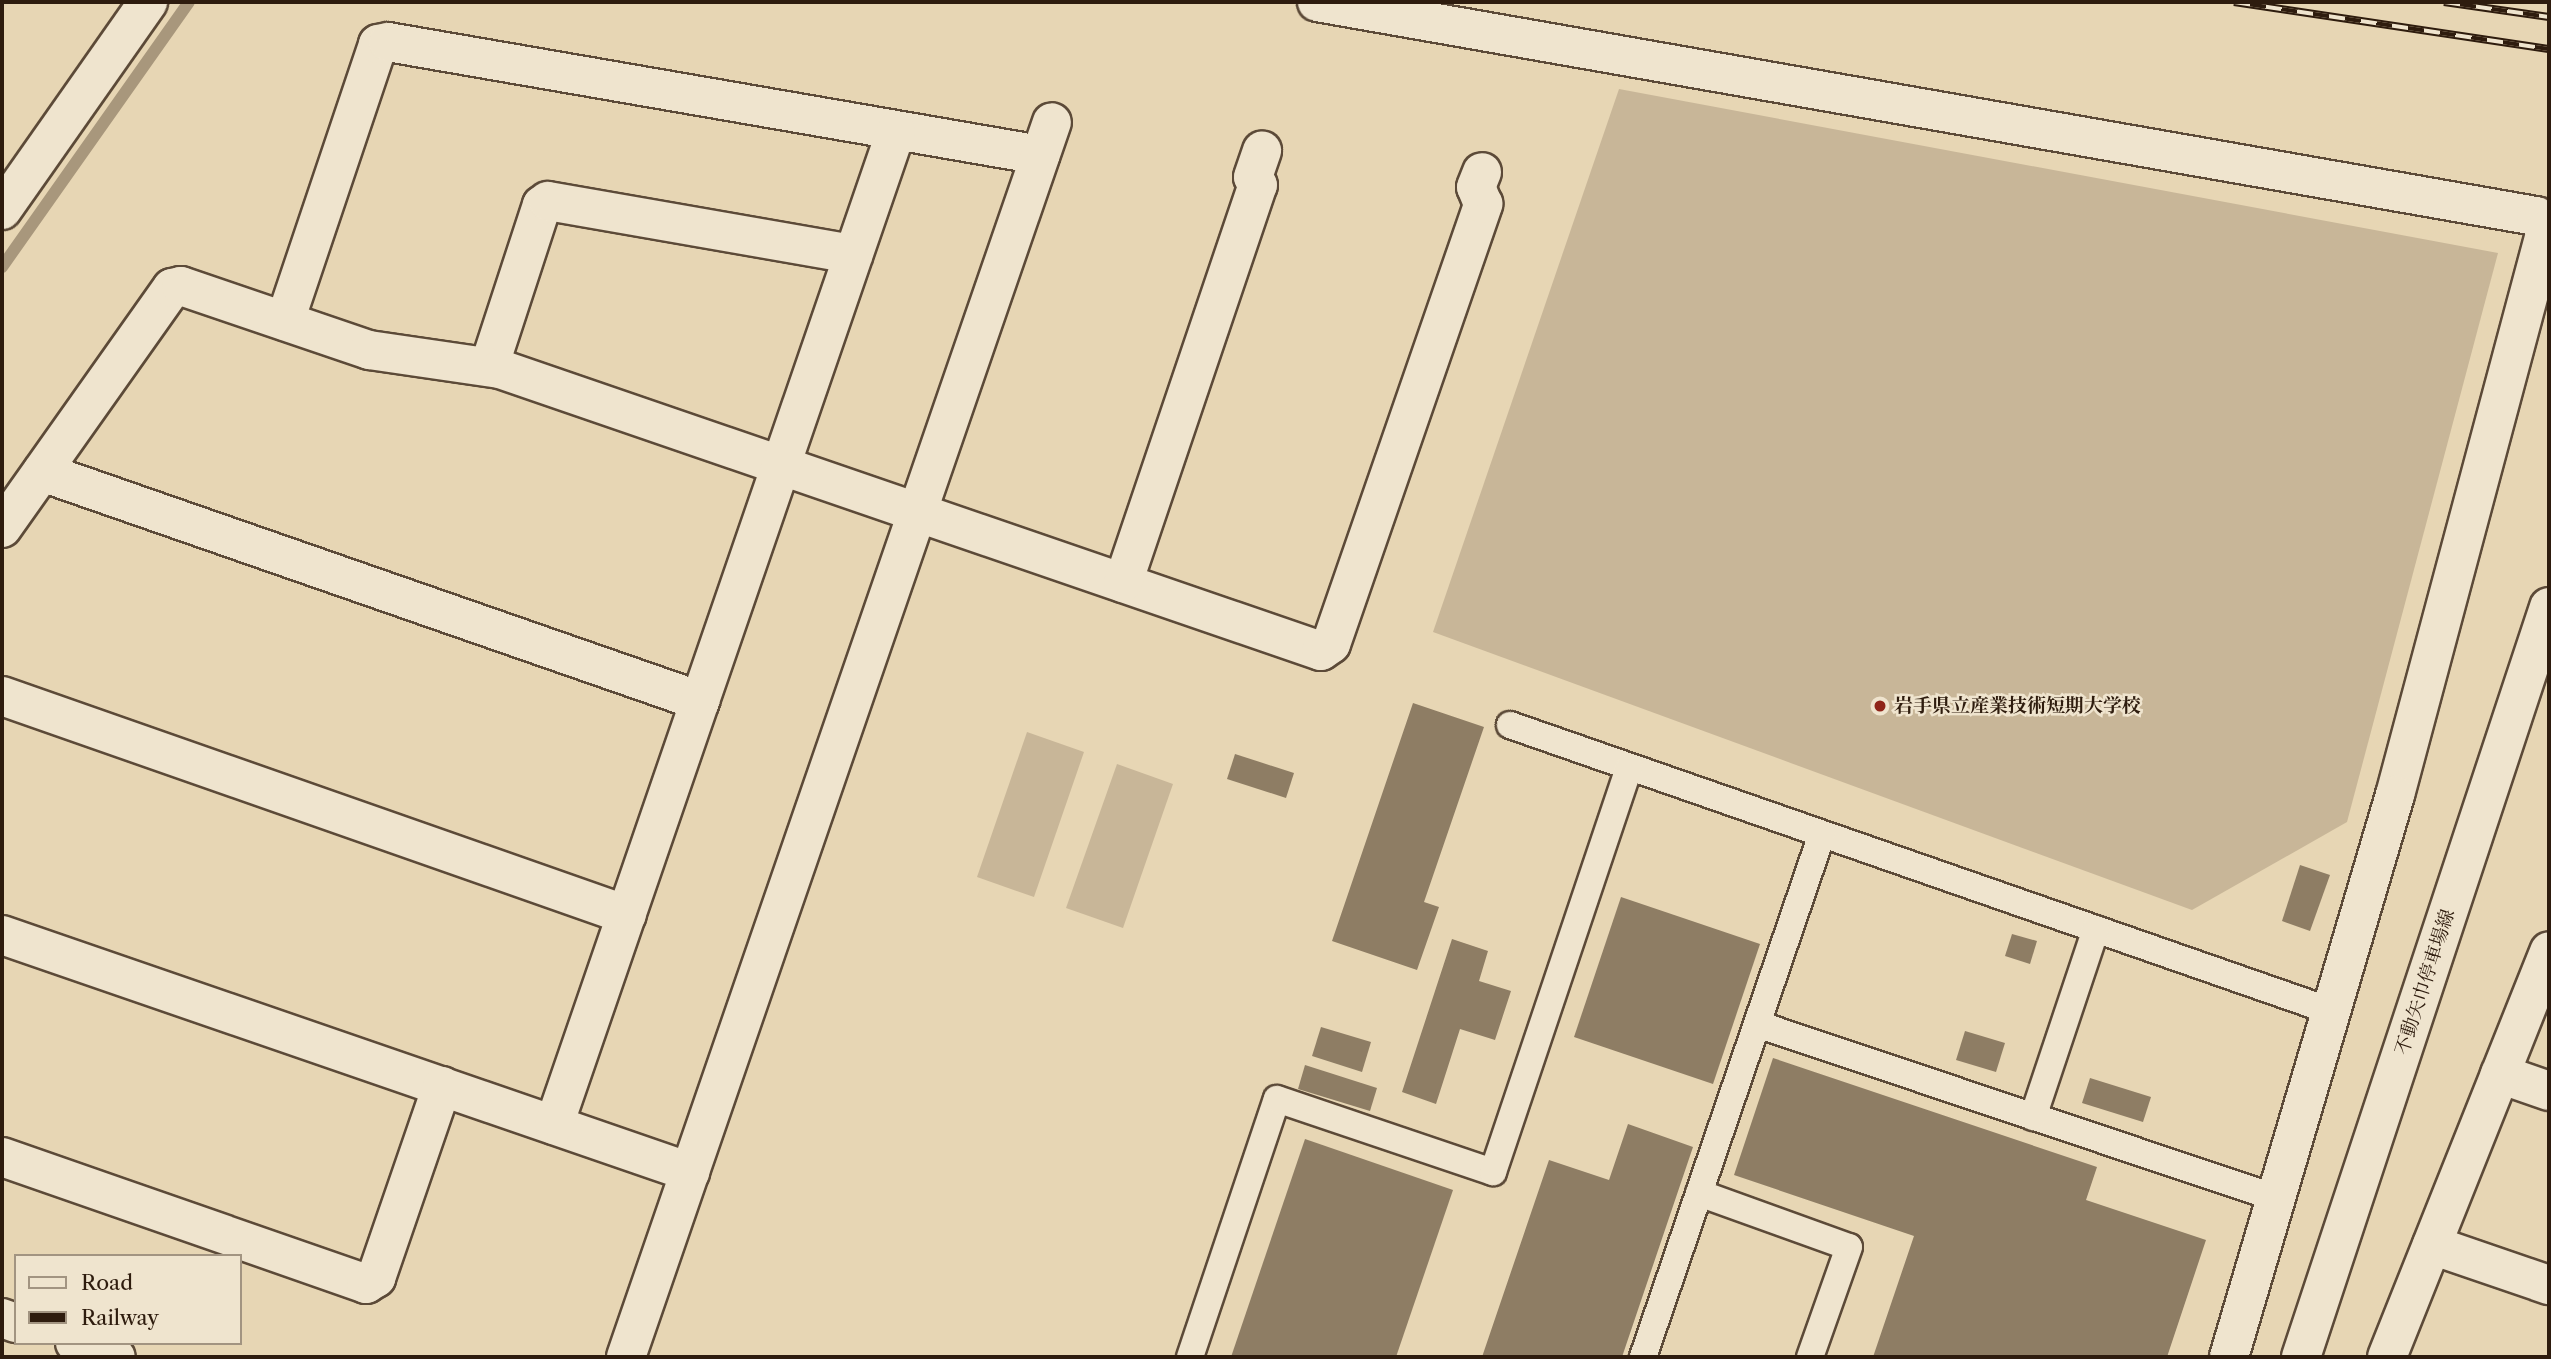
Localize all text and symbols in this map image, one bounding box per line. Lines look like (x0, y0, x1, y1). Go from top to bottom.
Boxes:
place label: 岩手県立産業技術短期大学校 (1894, 695, 2141, 717)
marker: 岩手県立産業技術短期大学校 (1872, 698, 1888, 714)
street label: 不動矢巾停車場線 (2391, 906, 2459, 1058)
legend (14, 1254, 242, 1345)
text: Road (81, 1270, 133, 1295)
text: Railway (81, 1305, 159, 1330)

